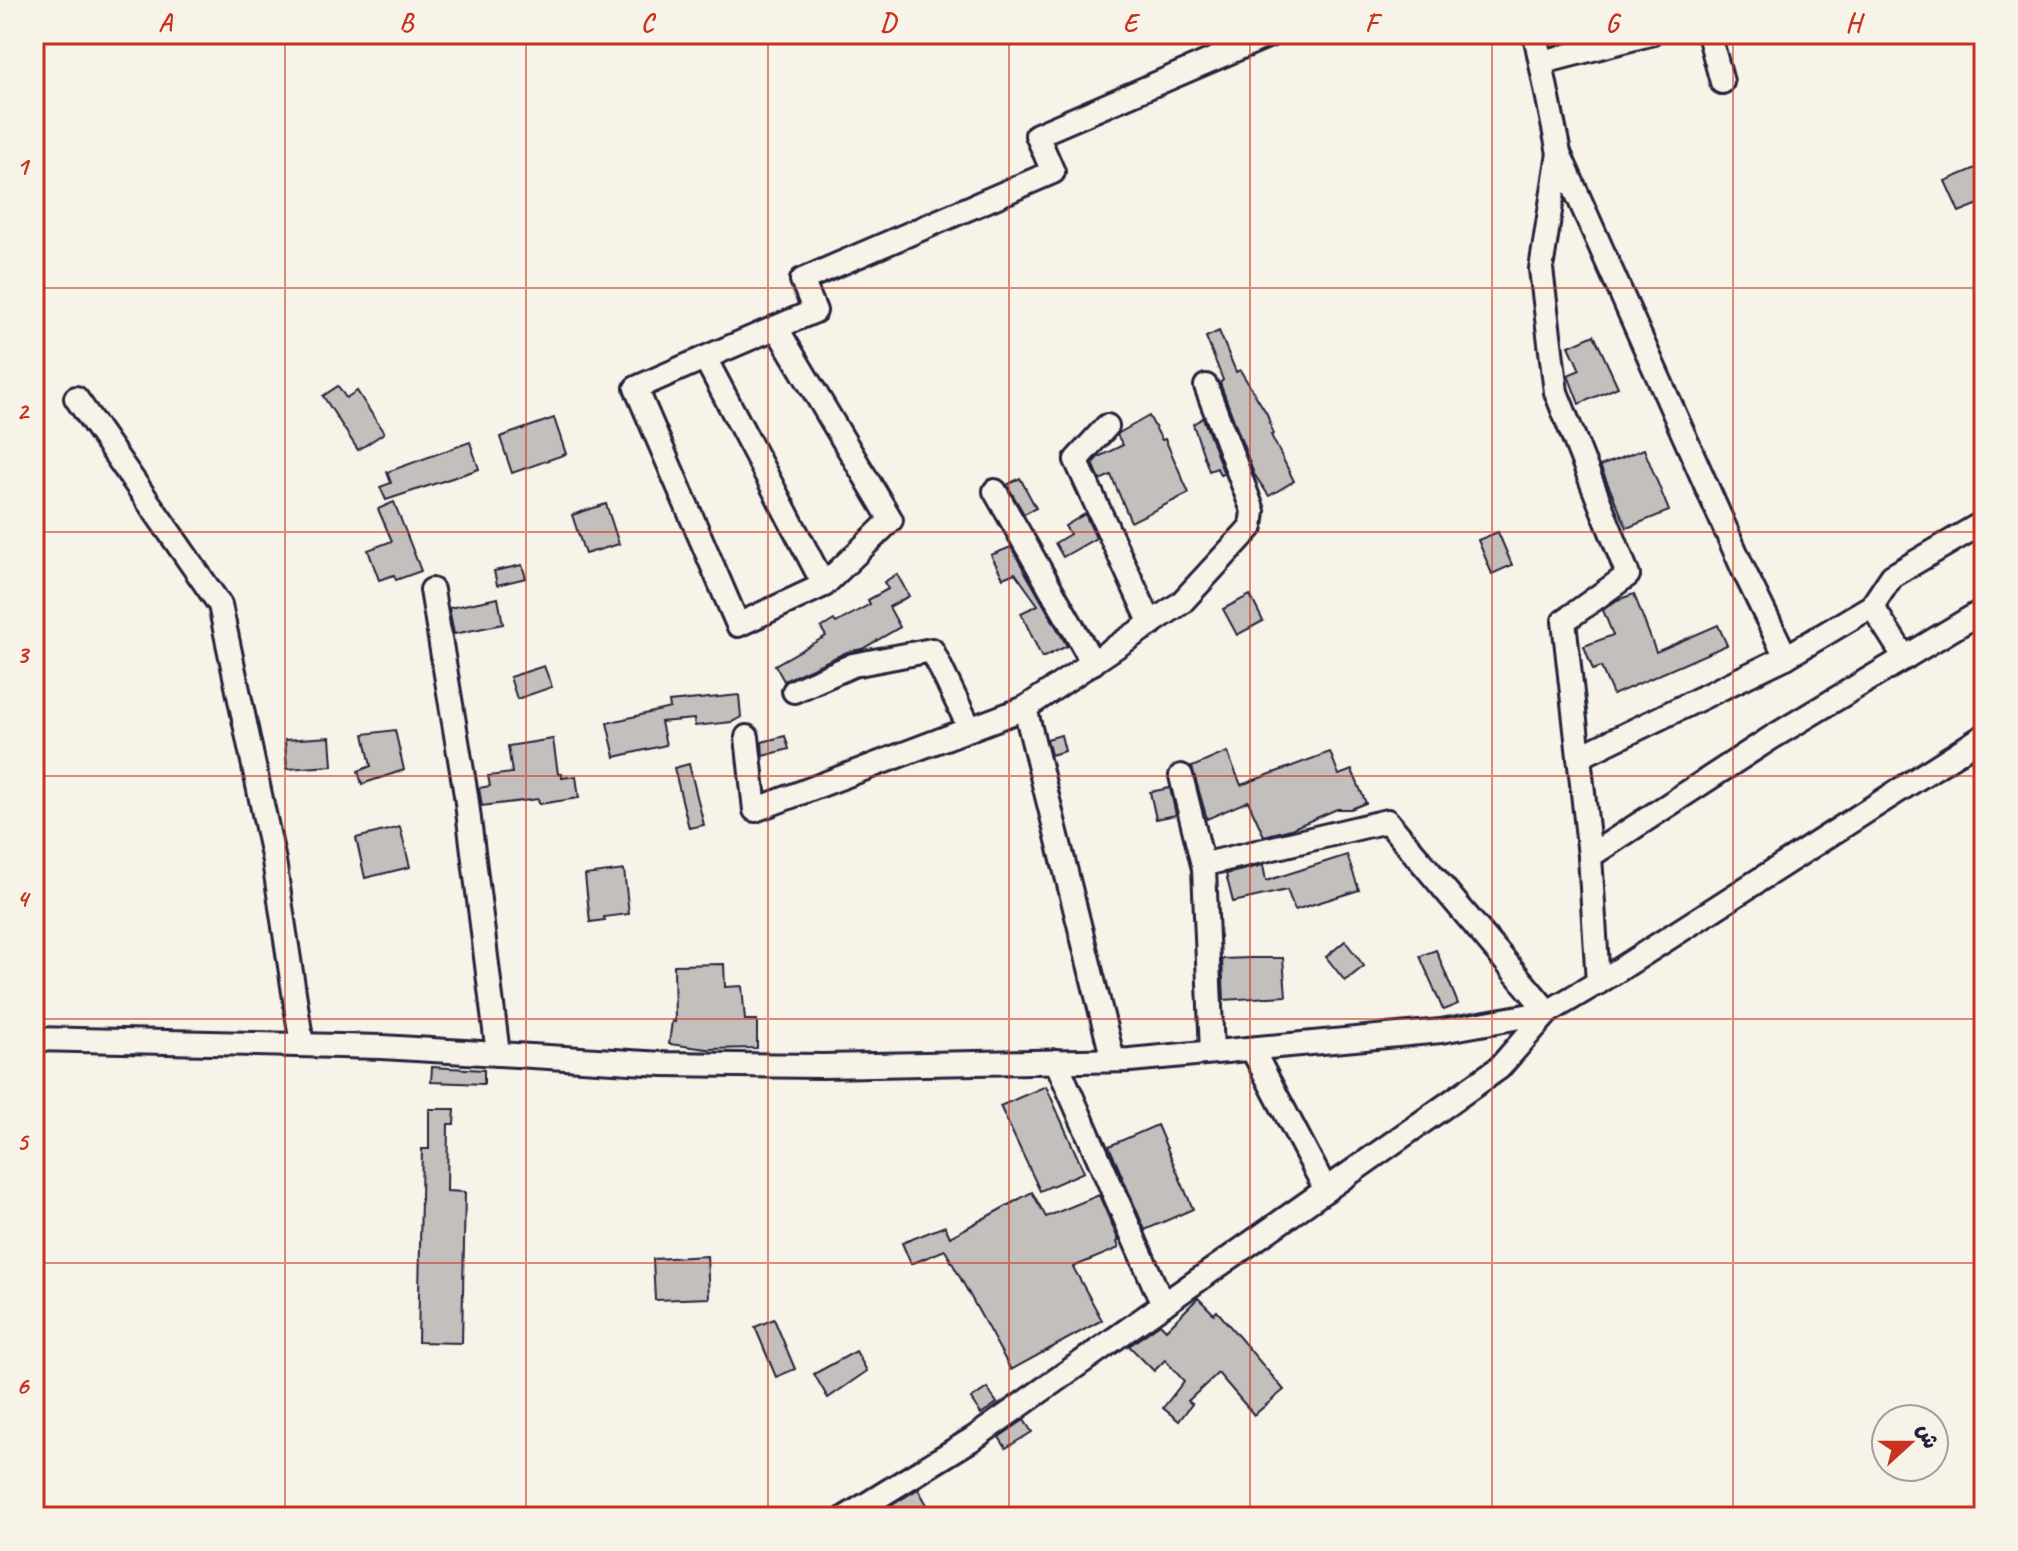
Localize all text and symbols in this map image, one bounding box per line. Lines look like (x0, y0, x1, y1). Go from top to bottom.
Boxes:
text: A (158, 6, 173, 39)
text: B (399, 6, 415, 39)
text: C (641, 6, 657, 39)
text: D (880, 6, 898, 39)
text: E (1123, 6, 1141, 39)
text: F (1365, 6, 1383, 39)
text: G (1606, 6, 1622, 39)
text: H (1846, 6, 1866, 39)
text: 1 (16, 150, 31, 183)
text: 2 (16, 394, 30, 427)
text: 3 (16, 638, 30, 671)
text: 4 (16, 882, 31, 915)
text: 5 (16, 1125, 30, 1158)
text: 6 (16, 1369, 30, 1402)
north arrow (1870, 1403, 1950, 1483)
text: ش (1910, 1420, 1945, 1453)

